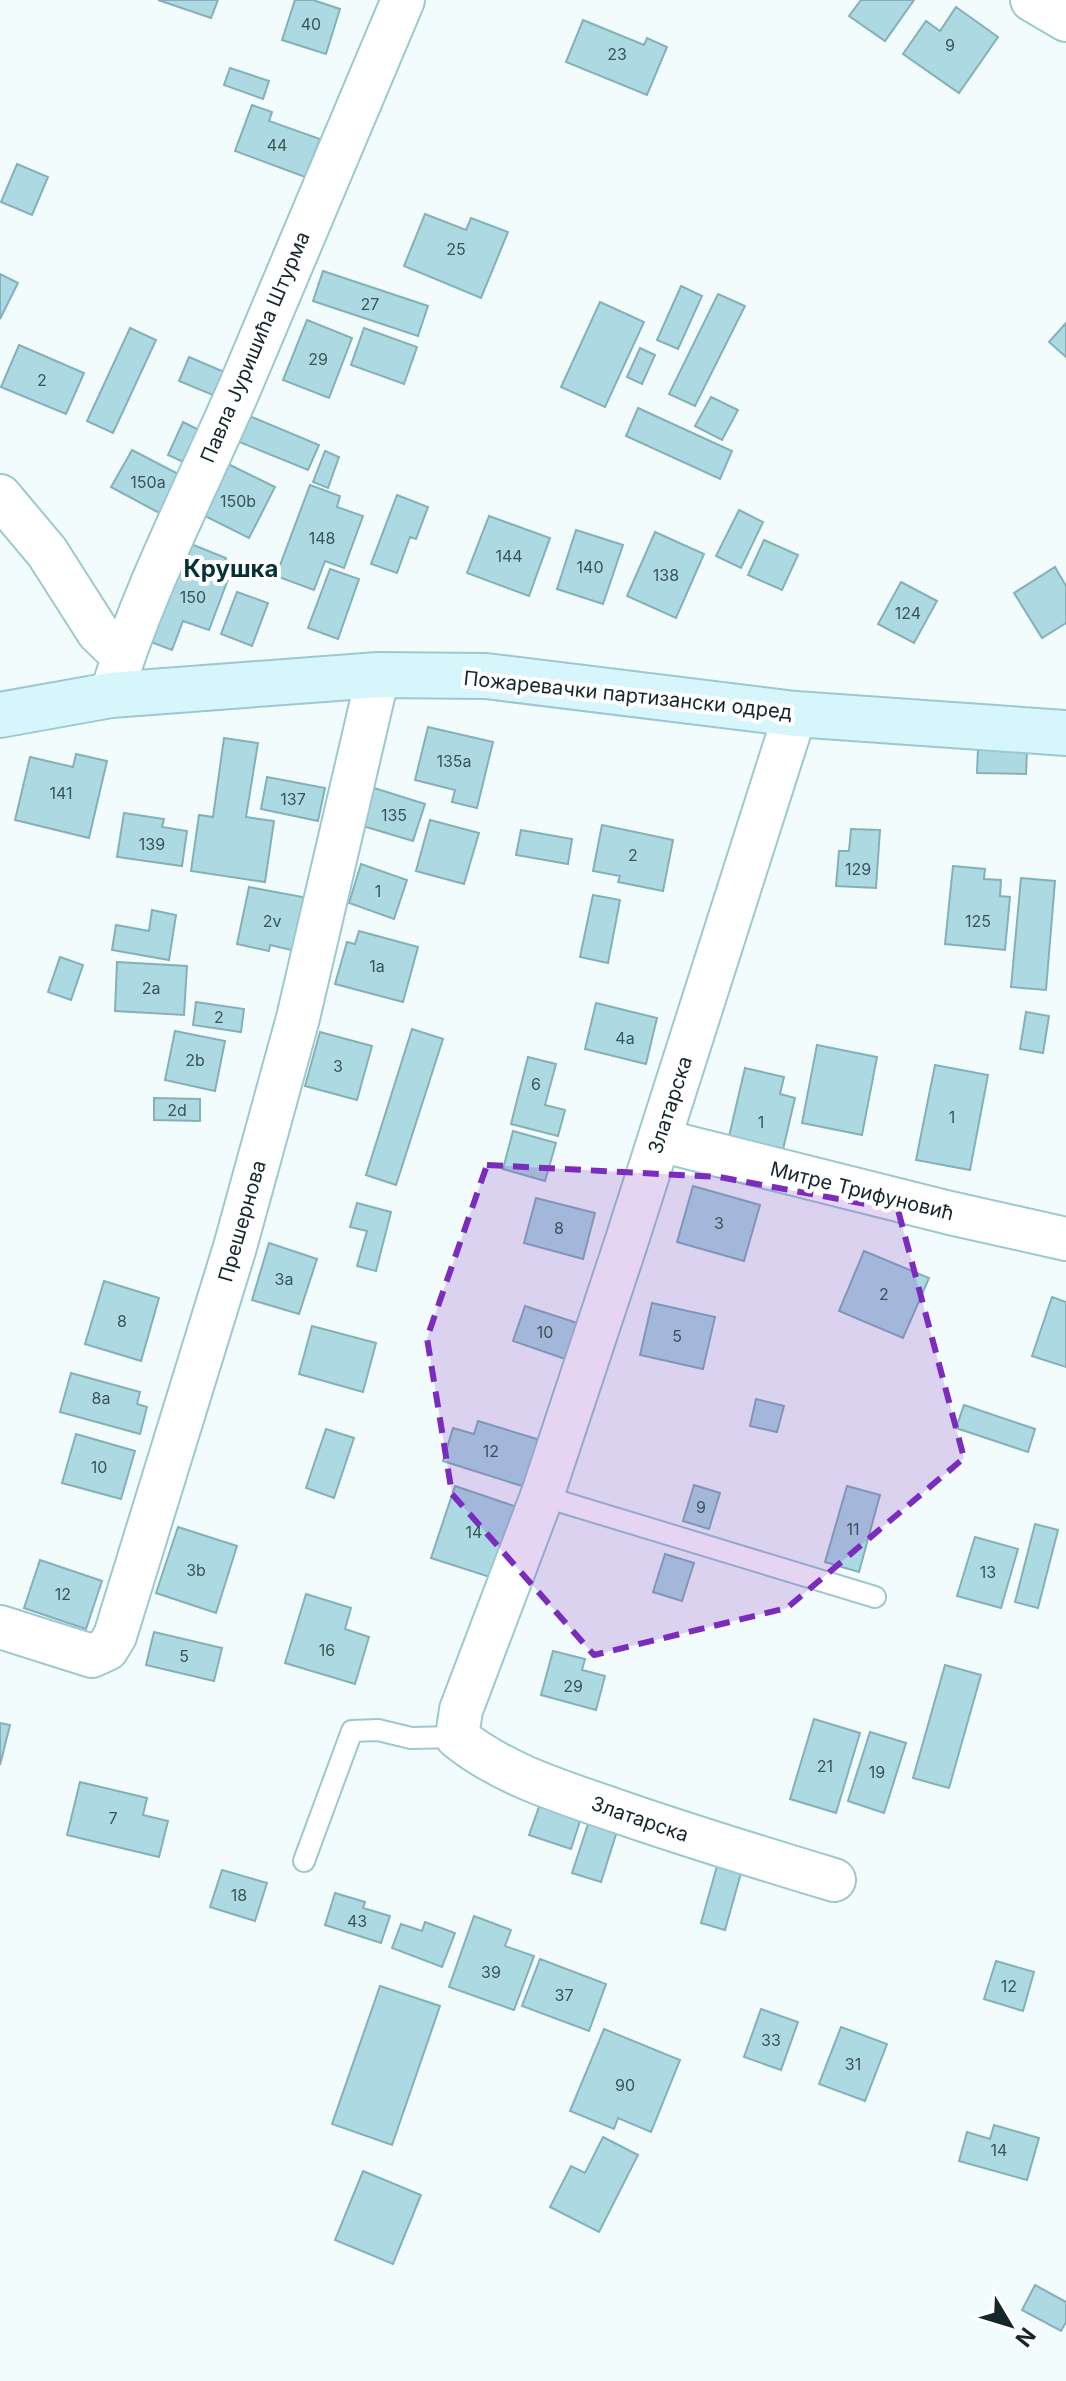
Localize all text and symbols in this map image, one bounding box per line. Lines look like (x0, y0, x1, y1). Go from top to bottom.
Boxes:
house number: 40 (301, 14, 321, 34)
house number: 9 (945, 35, 955, 55)
house number: 23 (607, 44, 627, 64)
house number: 44 (267, 135, 287, 155)
street label: Павла Јуришића Штурма (195, 228, 315, 466)
house number: 25 (446, 239, 466, 259)
house number: 27 (361, 294, 379, 314)
house number: 29 (308, 349, 328, 369)
house number: 2 (37, 370, 47, 390)
house number: 150a (130, 472, 166, 492)
house number: 150b (220, 491, 256, 511)
house number: 148 (309, 528, 335, 548)
house number: 144 (495, 546, 523, 566)
district label: Крушка (184, 554, 278, 583)
house number: 140 (577, 557, 603, 577)
house number: 138 (653, 565, 679, 585)
house number: 150 (180, 587, 206, 607)
house number: 124 (895, 603, 921, 623)
street label: Пожаревачки партизански одред (462, 666, 794, 724)
house number: 135a (436, 751, 472, 771)
house number: 141 (49, 783, 73, 803)
house number: 137 (280, 789, 306, 809)
house number: 135 (381, 805, 407, 825)
house number: 139 (139, 834, 165, 854)
house number: 2 (628, 845, 638, 865)
house number: 129 (845, 859, 871, 879)
house number: 1 (375, 881, 381, 901)
house number: 2v (263, 911, 281, 931)
house number: 125 (965, 911, 991, 931)
house number: 1a (369, 956, 385, 976)
house number: 2a (142, 978, 160, 998)
house number: 2 (214, 1007, 224, 1027)
house number: 4a (615, 1028, 635, 1048)
house number: 2b (185, 1050, 205, 1070)
street label: Златарска (643, 1053, 697, 1157)
house number: 3 (333, 1056, 343, 1076)
house number: 6 (531, 1074, 541, 1094)
house number: 2d (167, 1100, 187, 1120)
house number: 1 (949, 1107, 955, 1127)
house number: 1 (758, 1112, 764, 1132)
street label: Прешернова (213, 1157, 271, 1285)
street label: Митре Трифуновић (768, 1157, 956, 1225)
house number: 3 (714, 1213, 724, 1233)
house number: 8 (554, 1218, 564, 1238)
house number: 3a (275, 1269, 293, 1289)
house number: 2 (879, 1284, 889, 1304)
house number: 8 (117, 1311, 127, 1331)
house number: 10 (537, 1322, 553, 1342)
house number: 5 (672, 1326, 682, 1346)
house number: 8a (92, 1388, 110, 1408)
house number: 12 (483, 1441, 499, 1461)
house number: 10 (91, 1457, 107, 1477)
house number: 9 (696, 1497, 706, 1517)
house number: 11 (846, 1519, 860, 1539)
house number: 14 (466, 1522, 482, 1542)
house number: 3b (186, 1560, 206, 1580)
house number: 13 (980, 1562, 996, 1582)
house number: 12 (55, 1584, 71, 1604)
house number: 16 (319, 1640, 335, 1660)
house number: 5 (179, 1646, 189, 1666)
house number: 29 (563, 1676, 583, 1696)
house number: 21 (817, 1756, 833, 1776)
house number: 19 (869, 1762, 885, 1782)
street label: Златарска (588, 1791, 692, 1847)
house number: 7 (108, 1808, 118, 1828)
house number: 18 (231, 1885, 247, 1905)
house number: 43 (347, 1911, 367, 1931)
house number: 39 (481, 1962, 501, 1982)
house number: 12 (1001, 1976, 1017, 1996)
house number: 37 (555, 1985, 573, 2005)
house number: 33 (761, 2030, 781, 2050)
house number: 31 (845, 2054, 861, 2074)
house number: 90 (615, 2075, 635, 2095)
house number: 14 (991, 2140, 1007, 2160)
north arrow (970, 2285, 1050, 2365)
text: N (1010, 2323, 1041, 2352)

